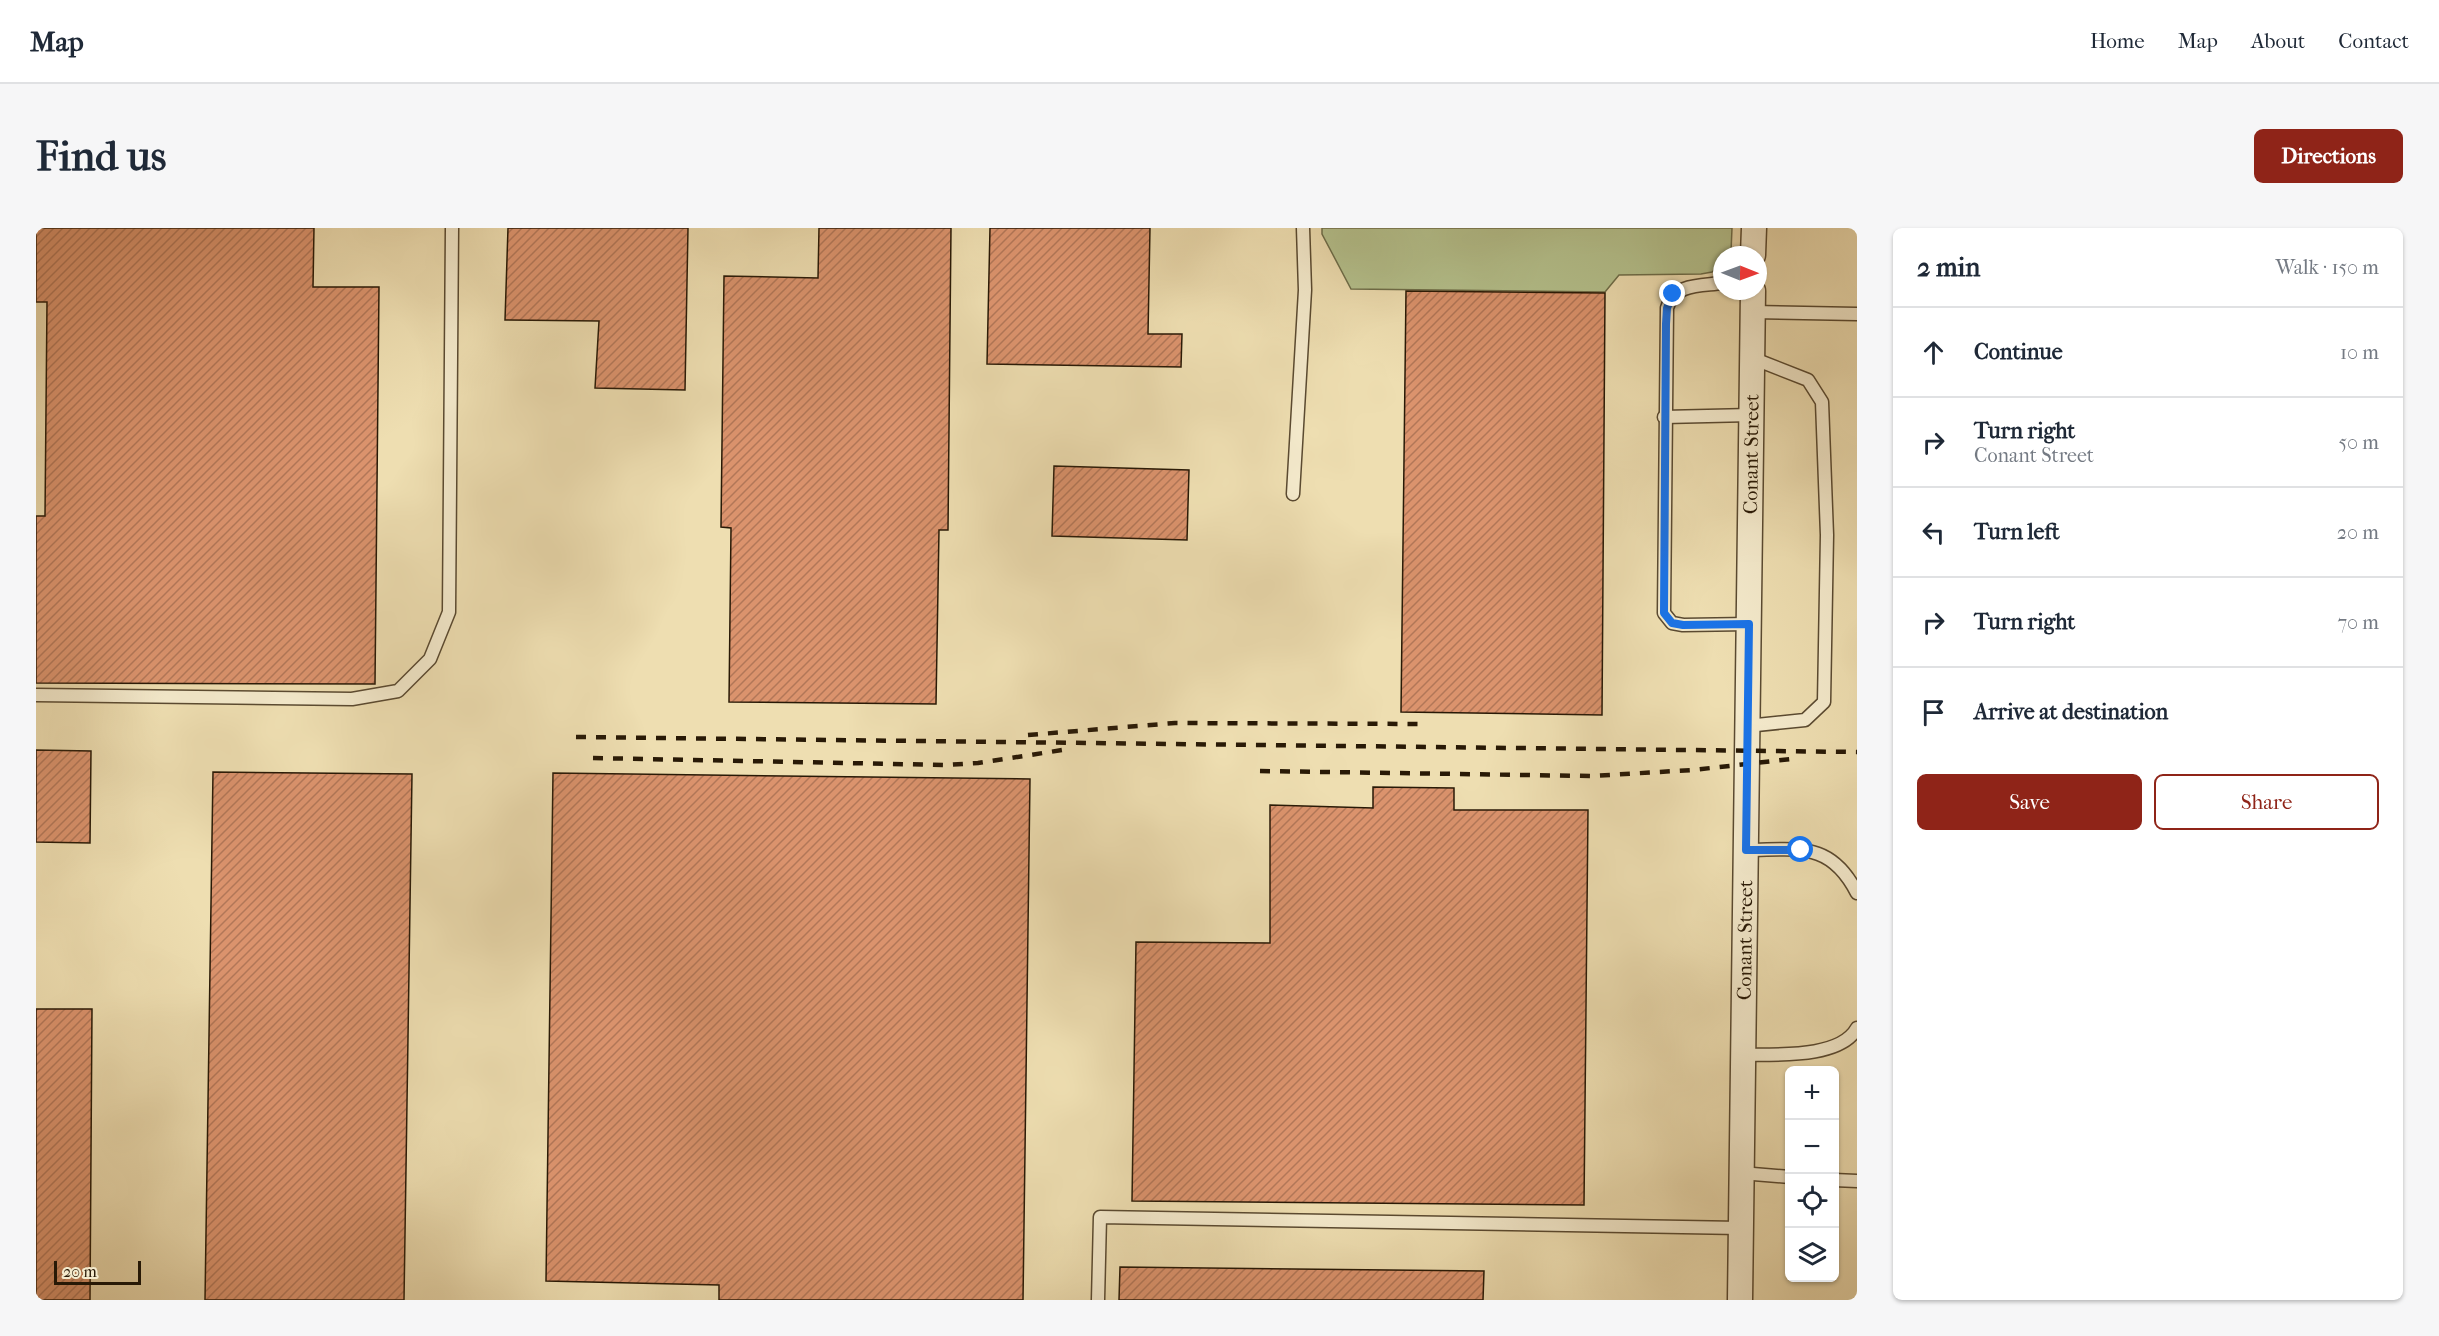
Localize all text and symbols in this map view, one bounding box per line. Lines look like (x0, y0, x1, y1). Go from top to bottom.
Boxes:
text: Map (30, 25, 84, 58)
text: Home (2090, 29, 2145, 53)
text: Map (2178, 29, 2218, 53)
text: About (2251, 29, 2305, 53)
text: Contact (2338, 29, 2409, 53)
button: Directions (2254, 129, 2403, 183)
text: Find us (36, 132, 166, 181)
north arrow (1713, 246, 1767, 300)
text: 2 min (1917, 252, 1980, 283)
text: Walk · 150 m (2275, 256, 2379, 279)
route end (1659, 280, 1685, 306)
icon: ahead (1917, 336, 1950, 369)
text: Continue (1974, 339, 2063, 365)
text: 10 m (2340, 341, 2379, 364)
street label: Conant Street (1739, 394, 1763, 514)
text: Turn right (1974, 418, 2075, 444)
icon: right (1917, 426, 1950, 459)
text: 50 m (2338, 431, 2379, 454)
text: Conant Street (1974, 444, 2094, 467)
icon: left (1917, 516, 1950, 549)
text: Turn left (1974, 519, 2060, 545)
text: 20 m (2337, 521, 2379, 544)
icon: right (1917, 606, 1950, 639)
text: Turn right (1974, 609, 2075, 635)
text: 70 m (2337, 611, 2379, 634)
icon: arrive (1917, 696, 1950, 729)
text: Arrive at destination (1974, 699, 2168, 725)
button: Save (1917, 774, 2142, 830)
button: Share (2154, 774, 2379, 830)
route start (1787, 836, 1813, 862)
street label: Conant Street (1732, 880, 1757, 1000)
map controls (1785, 1066, 1839, 1282)
button: + (1785, 1066, 1839, 1120)
button: − (1785, 1120, 1839, 1174)
button: locate (1785, 1174, 1839, 1228)
button: layers (1785, 1228, 1839, 1282)
scale bar (54, 1258, 141, 1286)
text: 20 m (63, 1262, 97, 1281)

